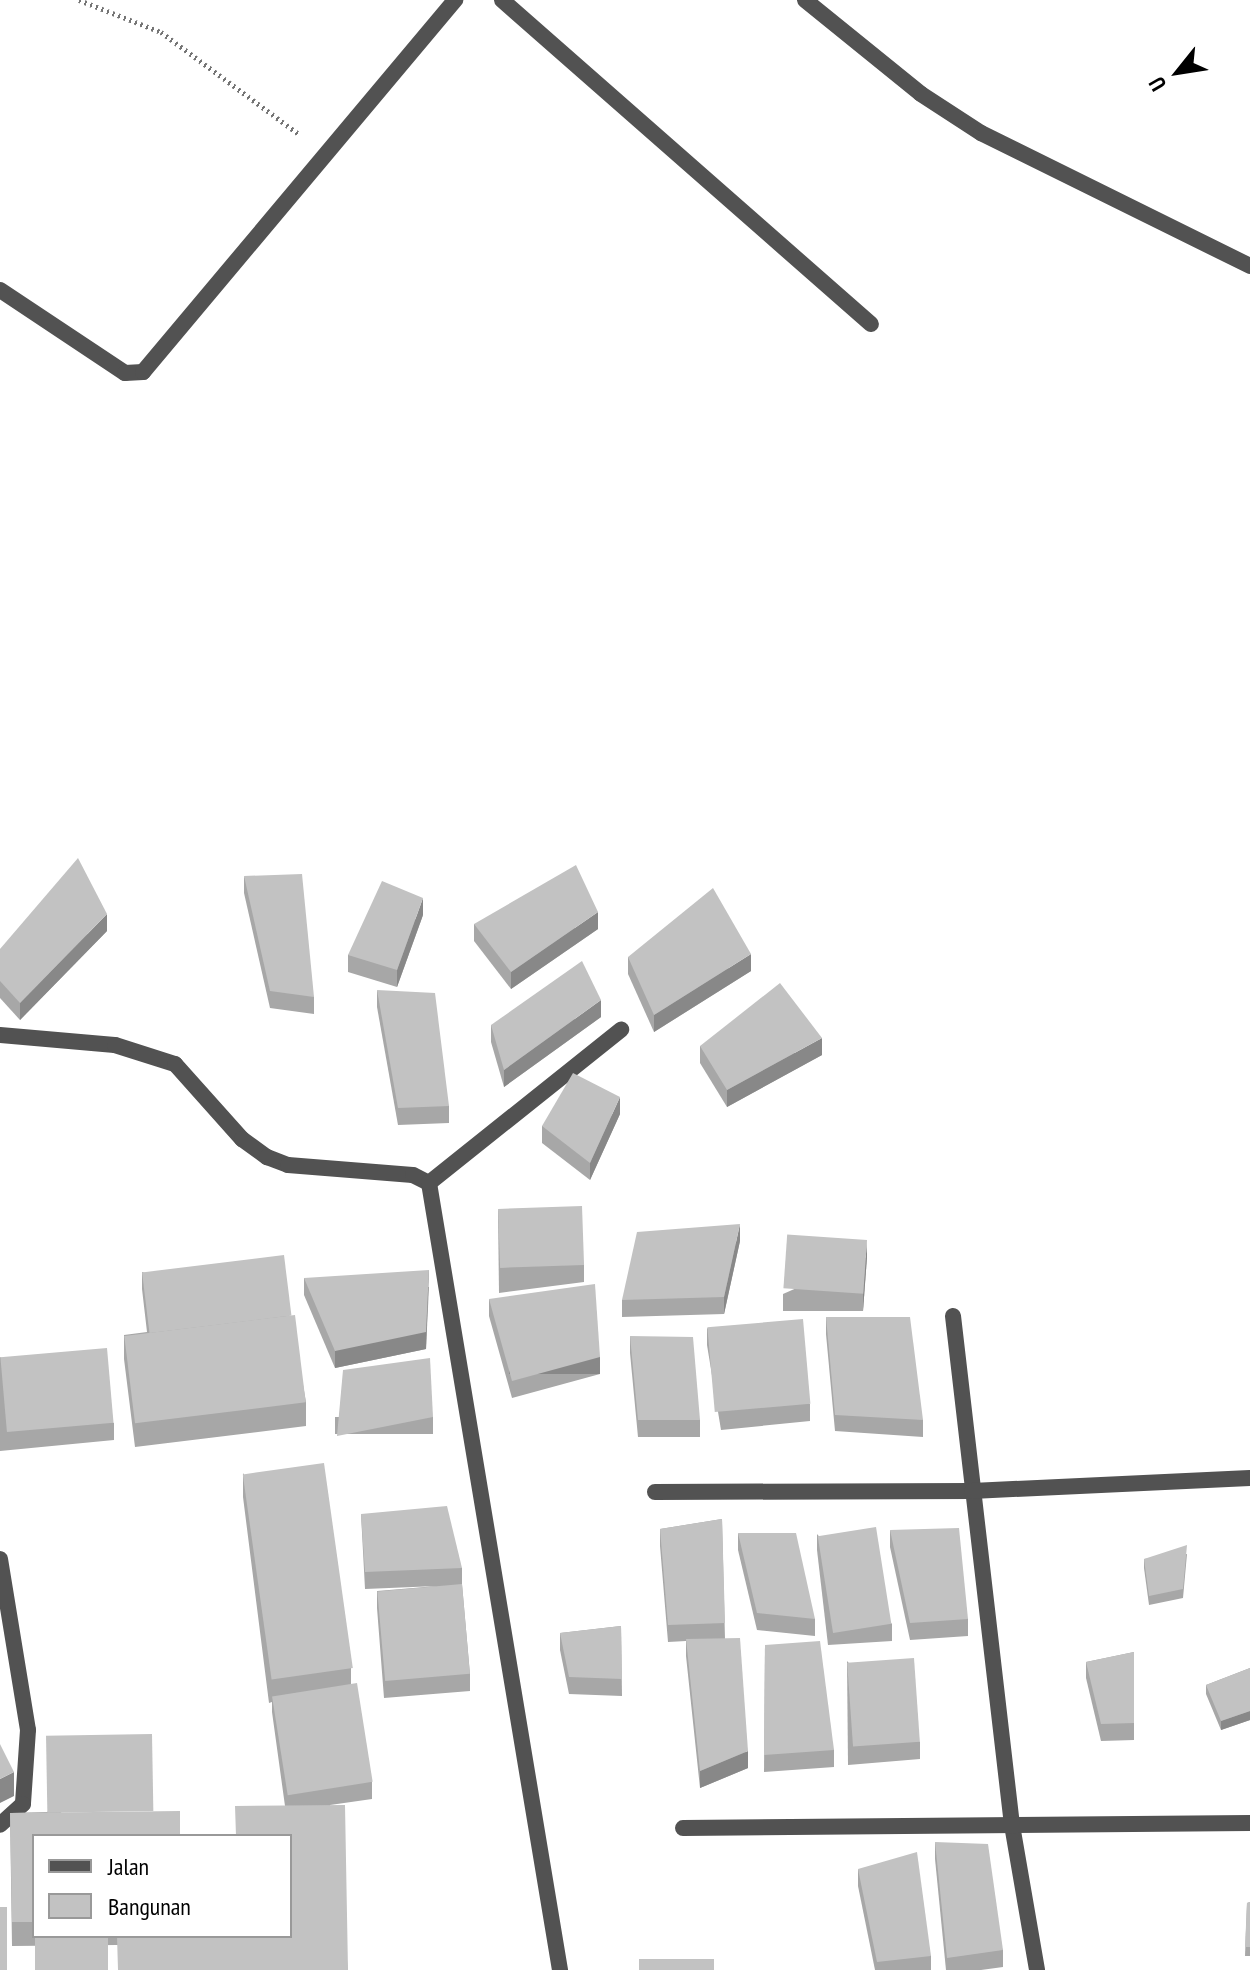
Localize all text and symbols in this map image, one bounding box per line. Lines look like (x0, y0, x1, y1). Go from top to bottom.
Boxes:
north arrow (1138, 32, 1218, 112)
text: U (1142, 72, 1172, 96)
legend (32, 1834, 292, 1938)
text: Jalan (108, 1851, 149, 1882)
text: Bangunan (108, 1891, 191, 1922)

